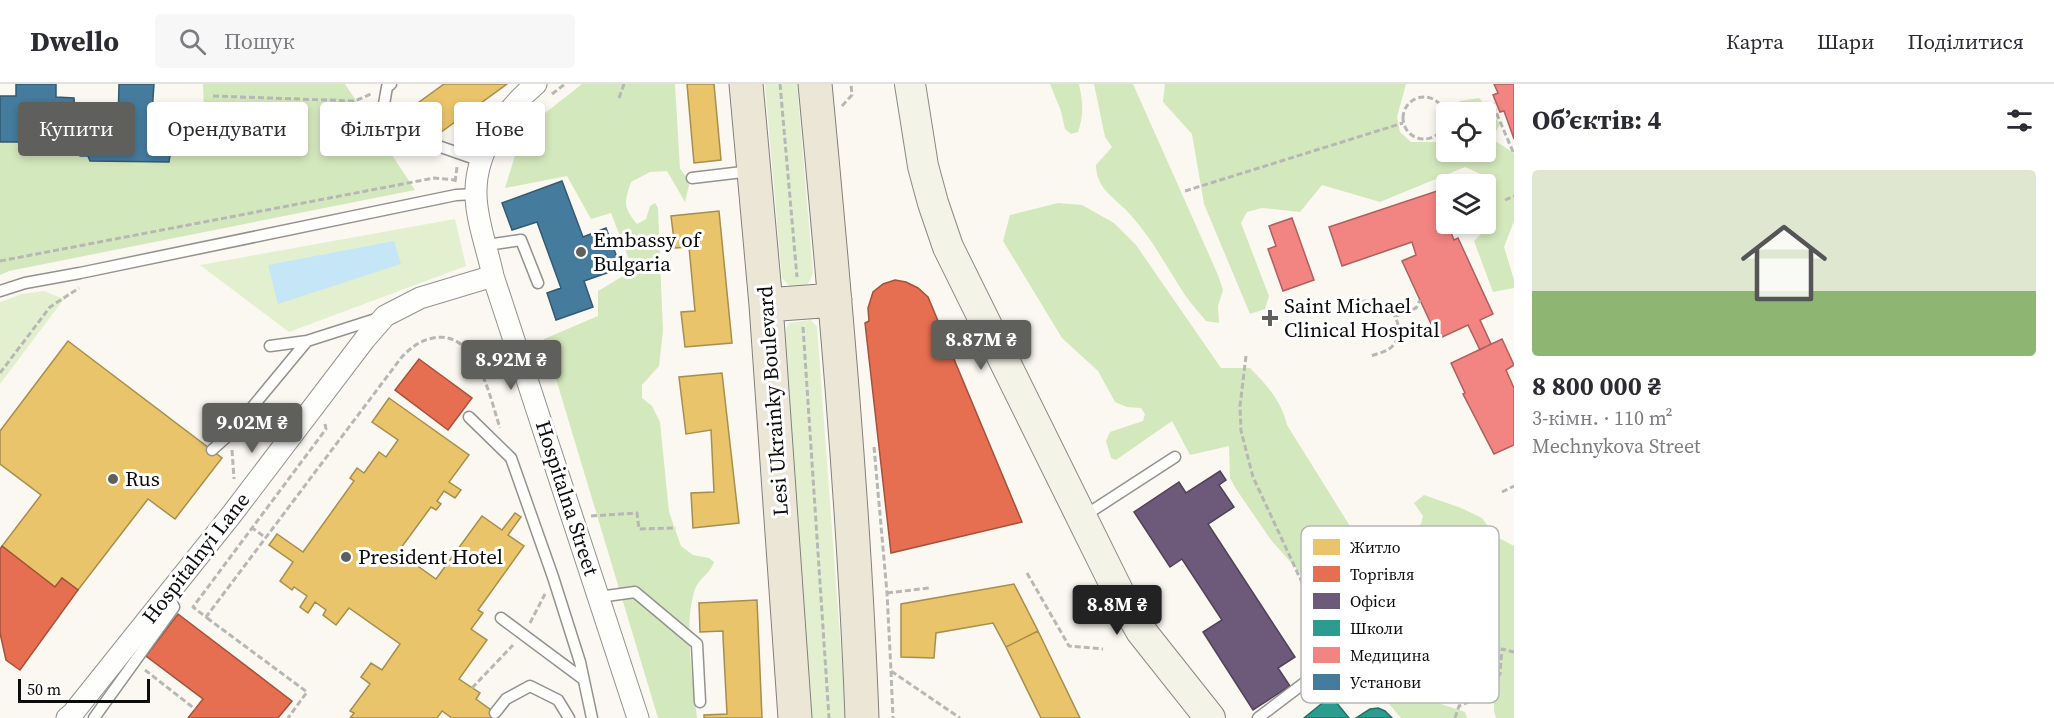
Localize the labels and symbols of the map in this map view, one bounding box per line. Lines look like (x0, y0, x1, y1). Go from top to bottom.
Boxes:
place label: Embassy of Bulgaria (593, 225, 702, 278)
marker: Embassy of Bulgaria (574, 245, 588, 259)
street label: Lesi Ukrainky Boulevard (750, 285, 795, 517)
place label: Saint Michael Clinical Hospital (1284, 291, 1440, 344)
marker: Saint Michael Clinical Hospital (1261, 309, 1279, 327)
pin: 8.87M ₴ (926, 320, 1036, 371)
pin: 8.92M ₴ (456, 340, 566, 391)
pin: 9.02M ₴ (197, 403, 307, 454)
street label: Hospitalna Street (529, 417, 606, 579)
place label: Rus (125, 464, 160, 493)
marker: Rus (106, 472, 120, 486)
street label: Hospitalnyi Lane (135, 486, 256, 629)
legend (1301, 526, 1499, 703)
text: Житло (1350, 536, 1401, 558)
place label: President Hotel (358, 542, 503, 571)
marker: President Hotel (339, 550, 353, 564)
text: Торгівля (1350, 563, 1414, 585)
pin: 8.8M ₴ (1068, 585, 1166, 636)
text: Офіси (1350, 590, 1396, 612)
text: Школи (1350, 617, 1403, 639)
text: Медицина (1350, 644, 1431, 666)
text: Установи (1350, 671, 1421, 693)
scale bar (18, 676, 150, 704)

